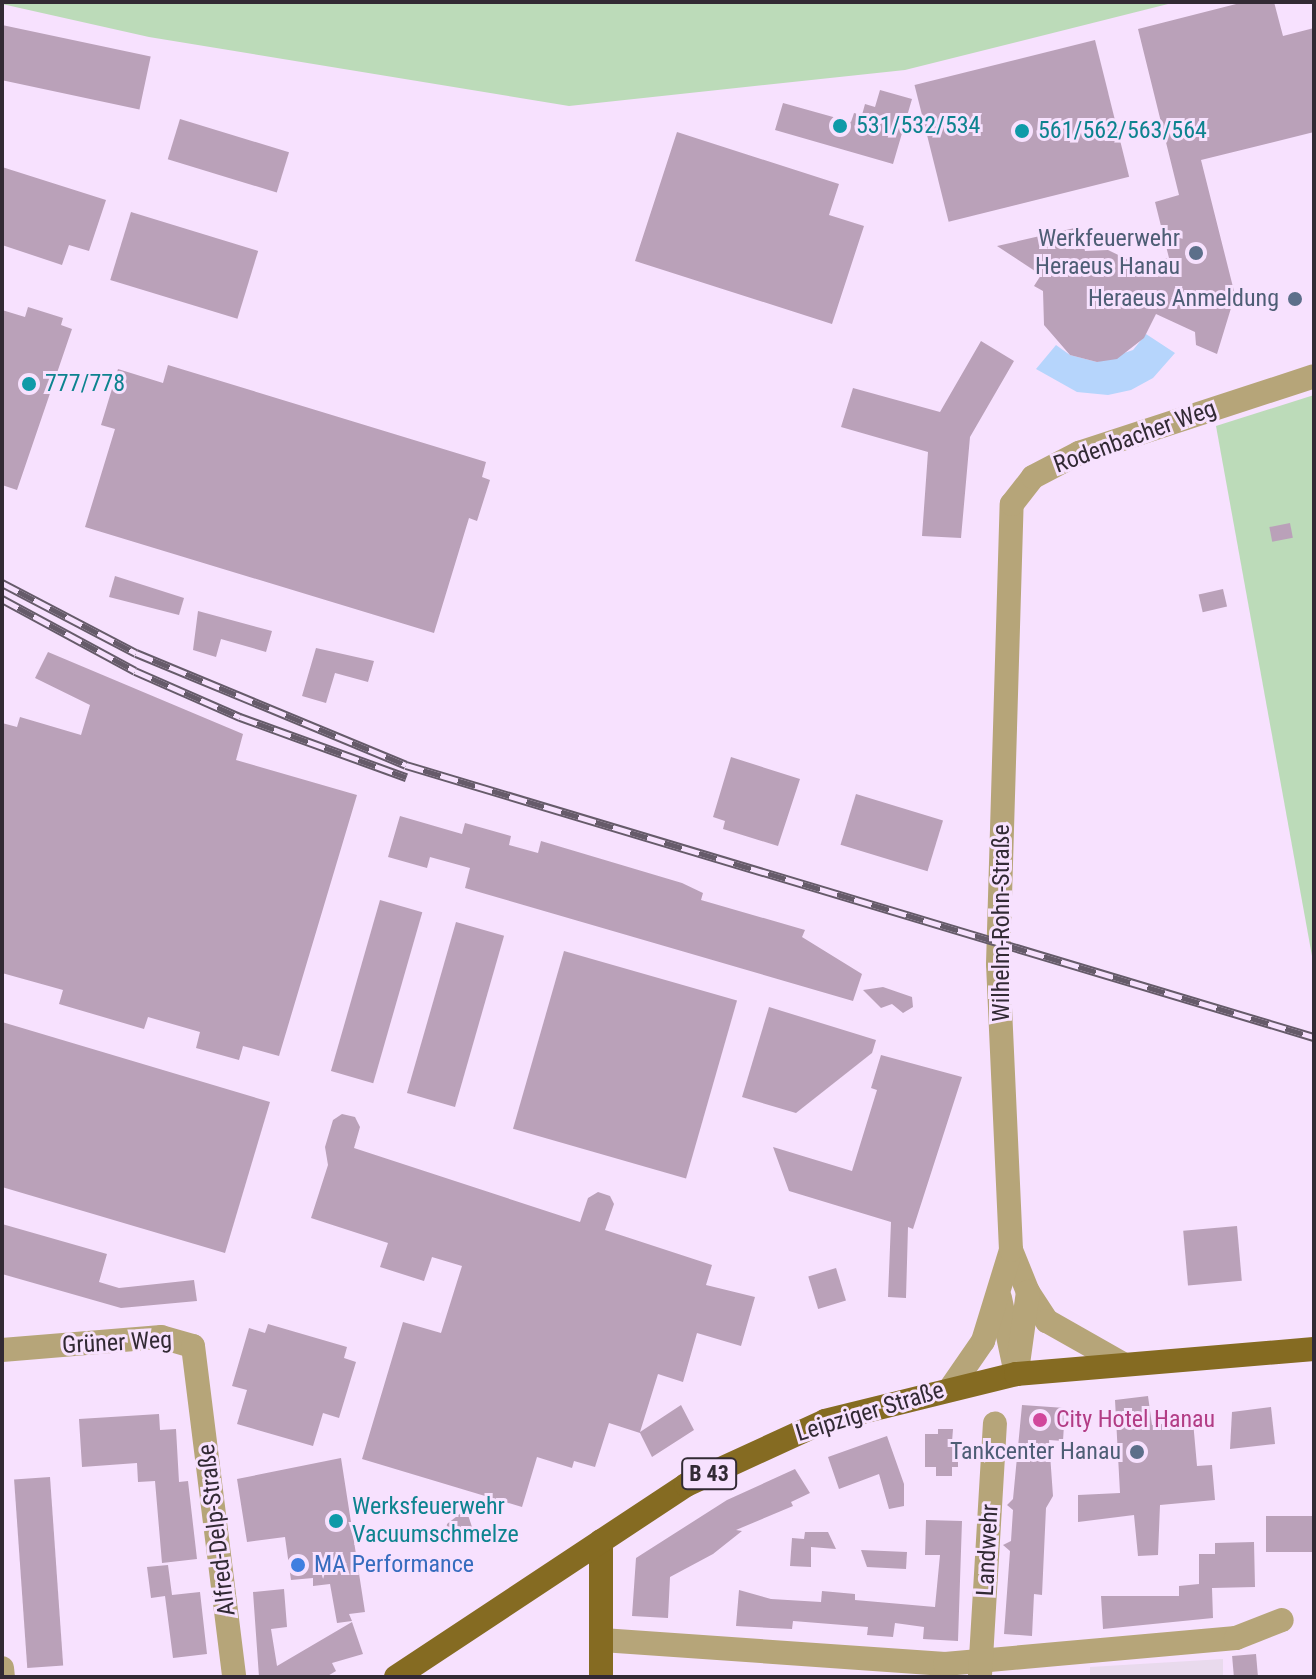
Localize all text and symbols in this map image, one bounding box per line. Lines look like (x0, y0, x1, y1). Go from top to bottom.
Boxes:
place label: 531/532/534 (856, 112, 980, 140)
marker: 531/532/534 (831, 117, 849, 135)
place label: 561/562/563/564 (1038, 117, 1207, 145)
marker: 561/562/563/564 (1013, 122, 1031, 140)
place label: Werkfeuerwehr Heraeus Hanau (1035, 225, 1180, 281)
marker: Werkfeuerwehr Heraeus Hanau (1187, 244, 1205, 262)
place label: Heraeus Anmeldung (1088, 285, 1279, 313)
marker: Heraeus Anmeldung (1286, 290, 1304, 308)
place label: 777/778 (45, 370, 125, 398)
marker: 777/778 (20, 375, 38, 393)
street label: Rodenbacher Weg (1050, 394, 1220, 480)
street label: Wilhelm-Rohn-Straße (988, 824, 1016, 1022)
street label: Grüner Weg (61, 1326, 173, 1360)
street label: Leipziger Straße (792, 1376, 948, 1448)
place label: City Hotel Hanau (1056, 1406, 1215, 1434)
marker: City Hotel Hanau (1031, 1411, 1049, 1429)
place label: Tankcenter Hanau (950, 1438, 1121, 1466)
street label: Alfred-Delp-Straße (192, 1442, 242, 1618)
marker: Tankcenter Hanau (1128, 1443, 1146, 1461)
road number: B 43 (681, 1456, 737, 1492)
place label: Werksfeuerwehr Vacuumschmelze (352, 1493, 519, 1549)
street label: Landwehr (971, 1503, 1005, 1597)
marker: Werksfeuerwehr Vacuumschmelze (327, 1512, 345, 1530)
place label: MA Performance (314, 1551, 474, 1579)
marker: MA Performance (289, 1556, 307, 1574)

